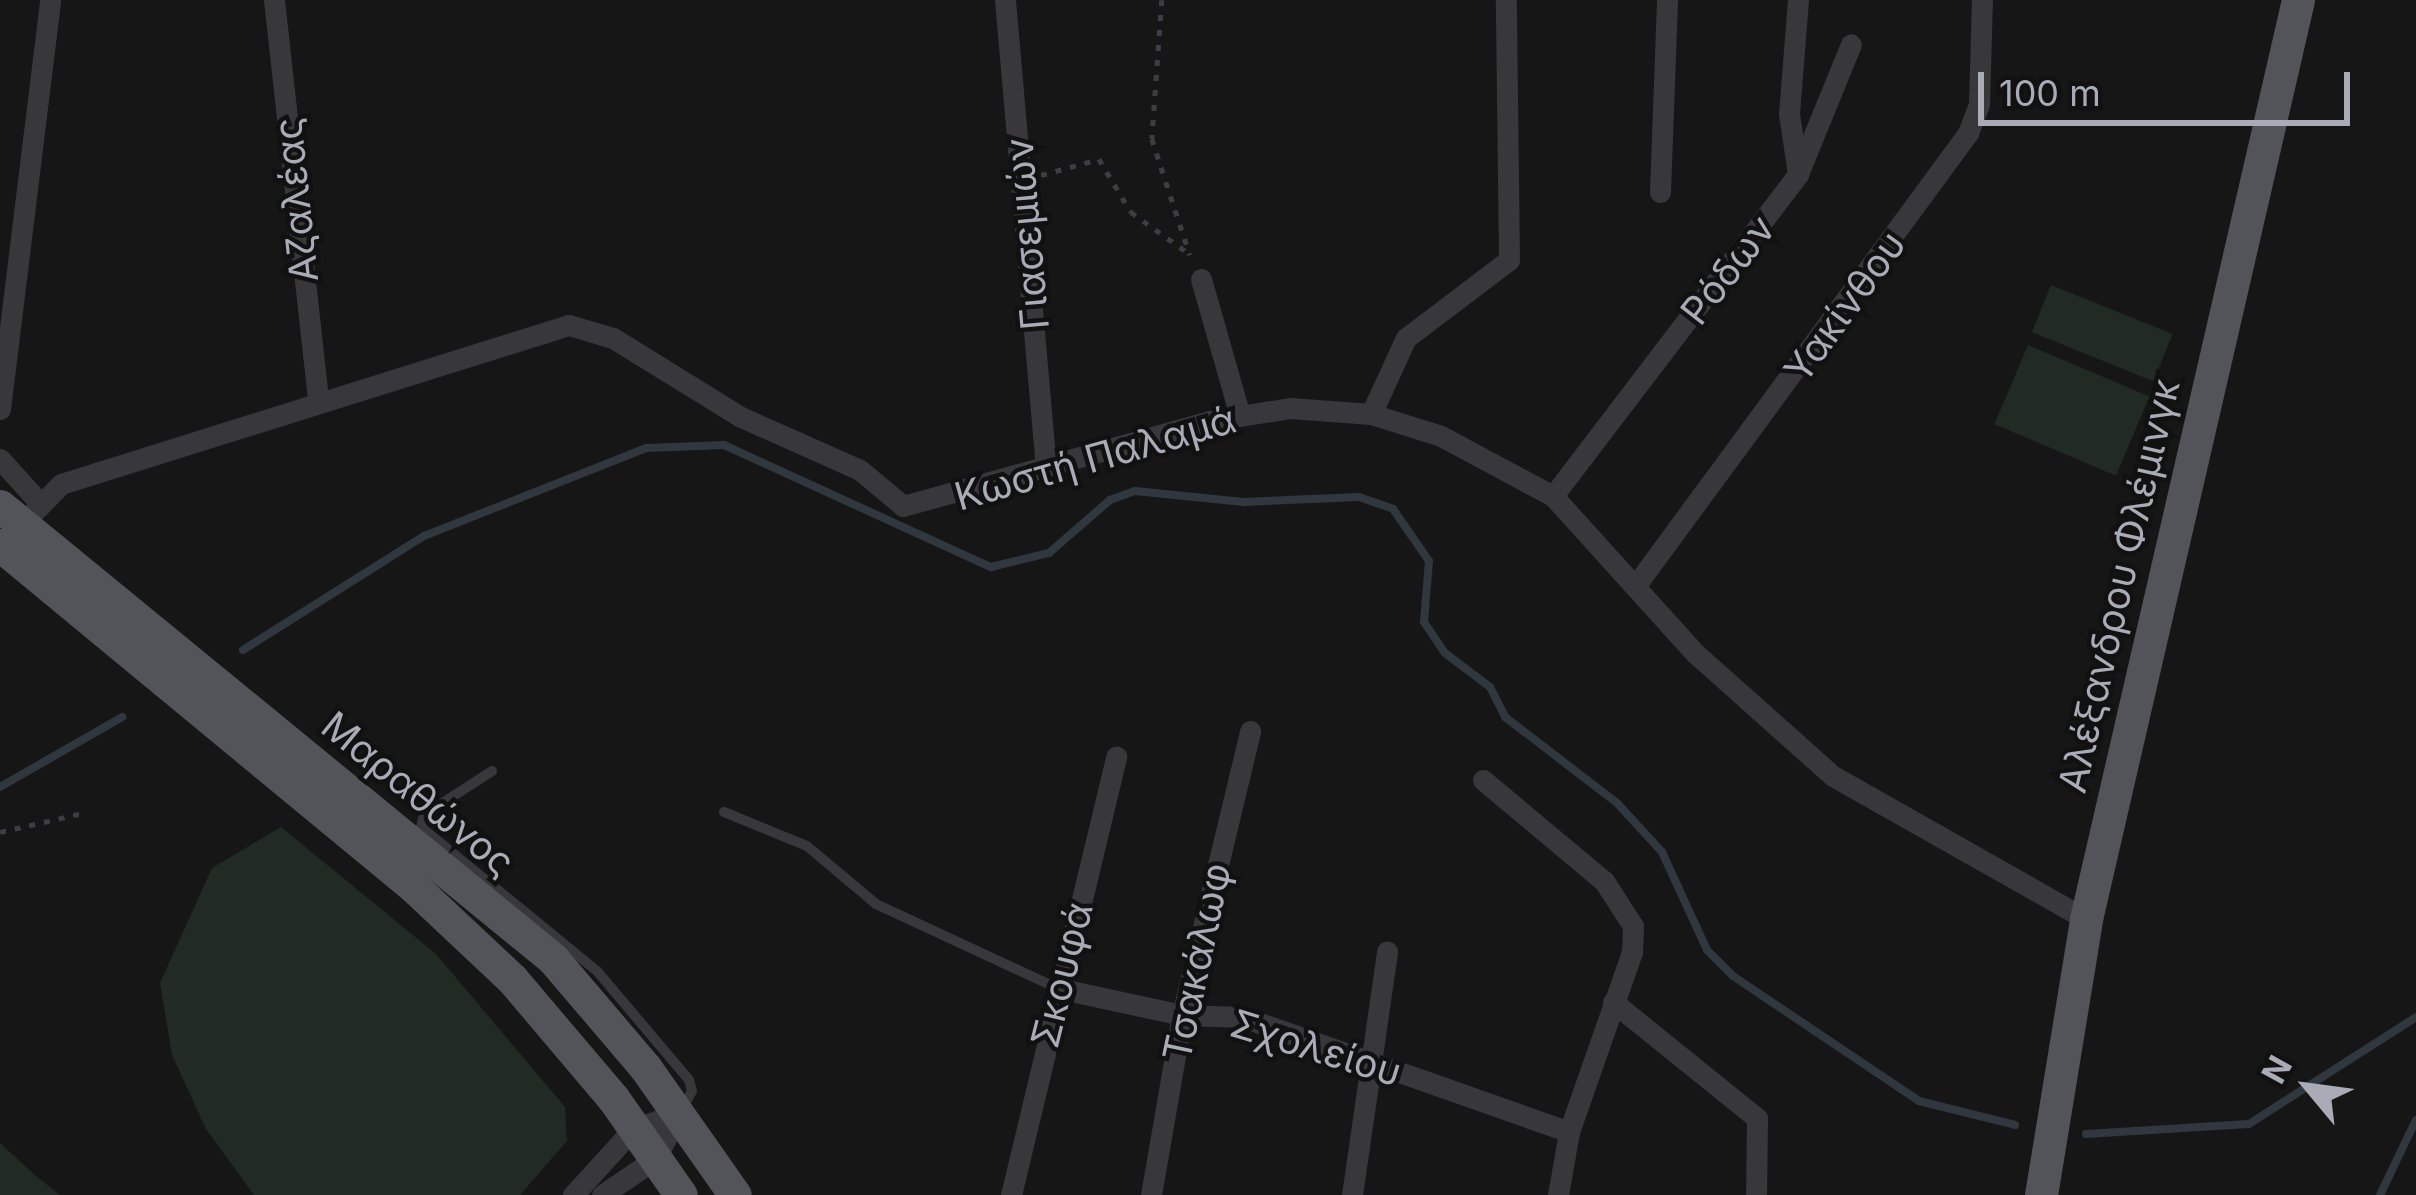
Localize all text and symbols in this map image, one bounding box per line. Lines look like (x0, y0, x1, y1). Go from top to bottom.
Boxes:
scale bar (1984, 48, 2356, 122)
text: 100 m (1999, 71, 2101, 115)
street label: Αζαλέας (264, 115, 328, 285)
street label: Γιασεμιών (995, 136, 1059, 332)
street label: Ρόδων (1671, 206, 1785, 334)
street label: Υακίνθου (1775, 222, 1915, 392)
street label: Αλέξανδρου Φλέμινγκ (2049, 375, 2189, 797)
street label: Κωστή Παλαμά (949, 396, 1241, 520)
street label: Μαραθώνος (312, 702, 524, 886)
street label: Τσακάλωφ (1153, 859, 1241, 1065)
street label: Σκουφά (1021, 898, 1103, 1052)
street label: Σχολείου (1225, 1000, 1407, 1096)
north arrow (2248, 1027, 2368, 1147)
text: N (2253, 1049, 2300, 1090)

